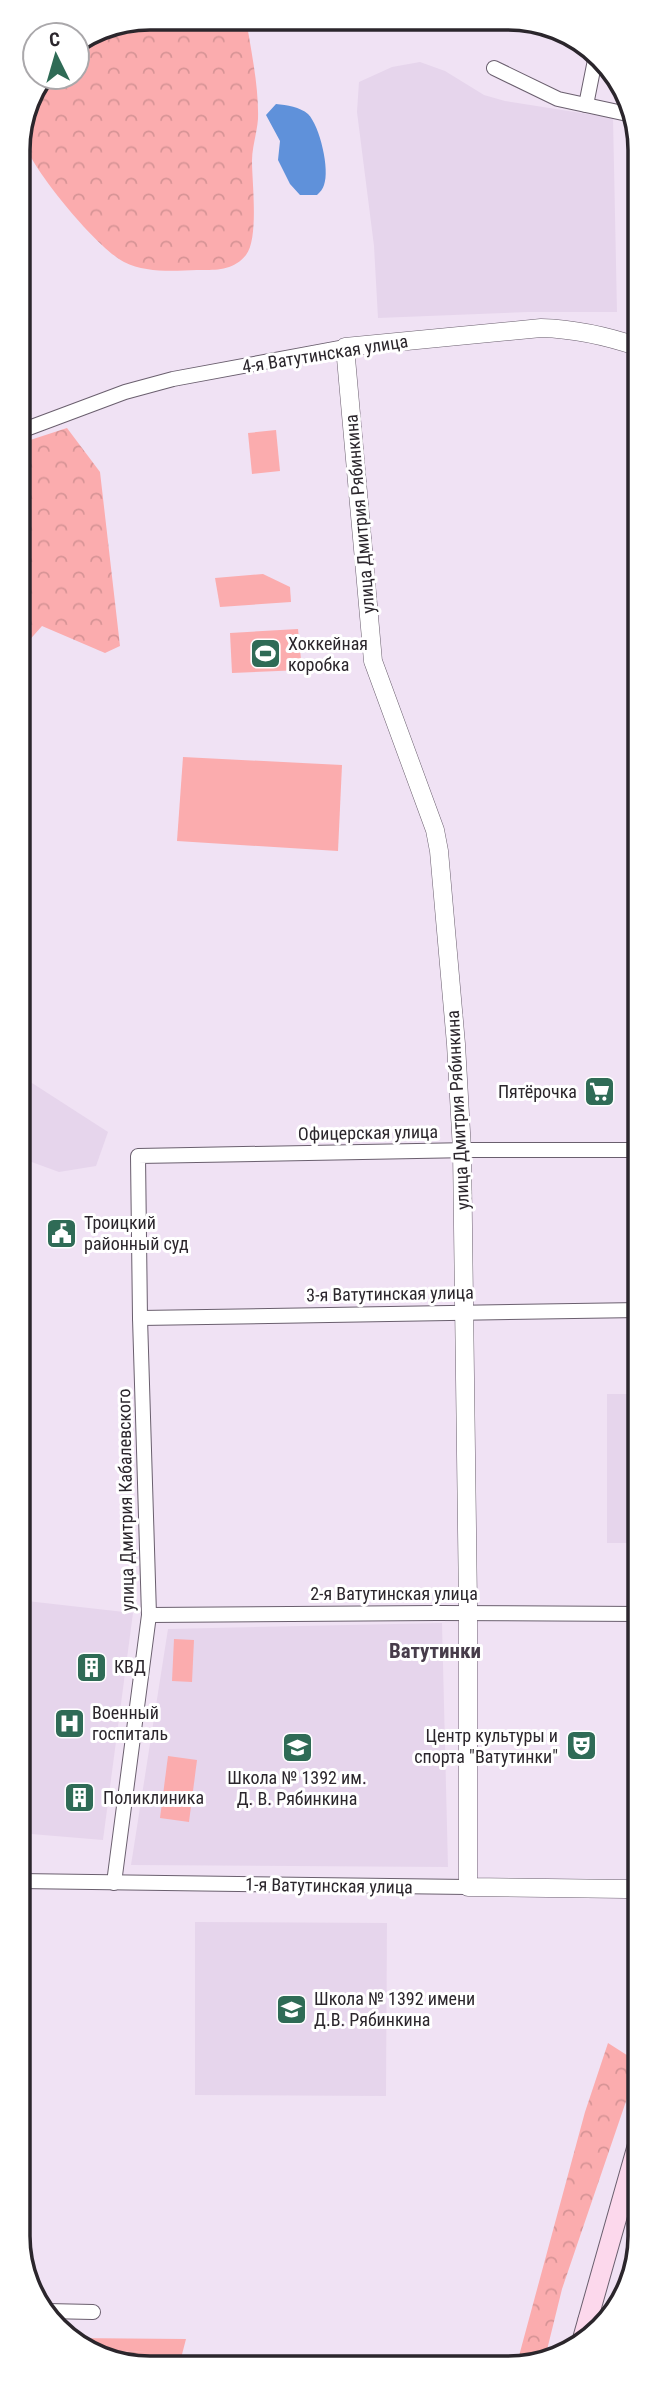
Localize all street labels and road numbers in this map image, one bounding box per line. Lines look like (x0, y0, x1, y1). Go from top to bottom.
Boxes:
street label: 4-я Ватутинская улица (240, 330, 409, 377)
street label: улица Дмитрия Рябинкина (340, 413, 379, 615)
street label: улица Дмитрия Рябинкина (442, 1010, 473, 1210)
street label: Офицерская улица (298, 1121, 438, 1144)
street label: 3-я Ватутинская улица (306, 1282, 474, 1305)
street label: улица Дмитрия Кабалевского (113, 1388, 138, 1612)
street label: 2-я Ватутинская улица (310, 1583, 478, 1604)
street label: 1-я Ватутинская улица (245, 1874, 413, 1897)

